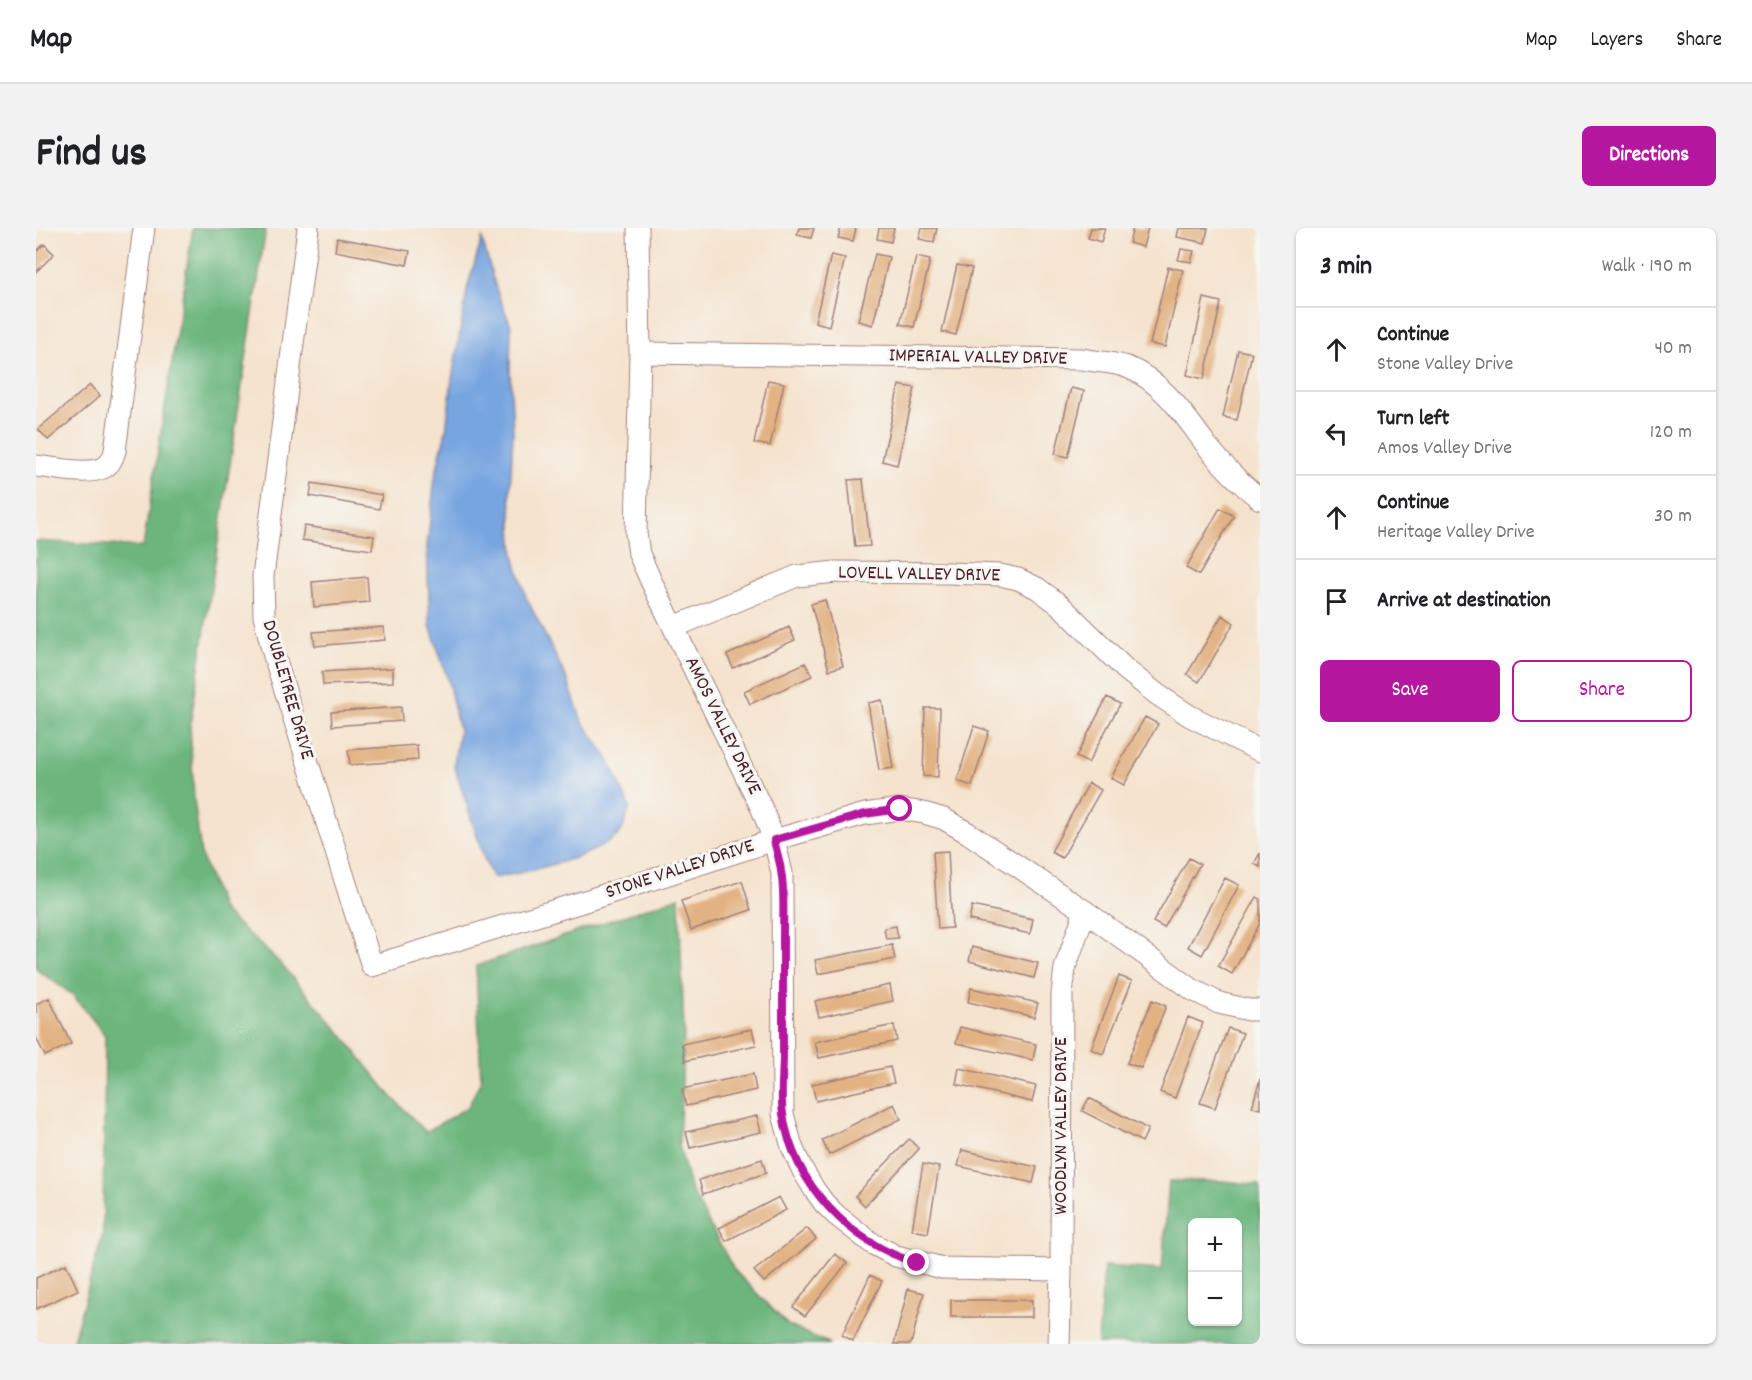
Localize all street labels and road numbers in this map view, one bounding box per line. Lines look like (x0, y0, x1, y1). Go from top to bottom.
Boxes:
street label: IMPERIAL VALLEY DRIVE (888, 342, 1068, 374)
street label: LOVELL VALLEY DRIVE (838, 560, 1000, 590)
street label: DOUBLETREE DRIVE (254, 617, 320, 763)
street label: AMOS VALLEY DRIVE (676, 652, 768, 800)
street label: STONE VALLEY DRIVE (602, 833, 758, 907)
street label: WOODLYN VALLEY DRIVE (1048, 1037, 1076, 1215)

